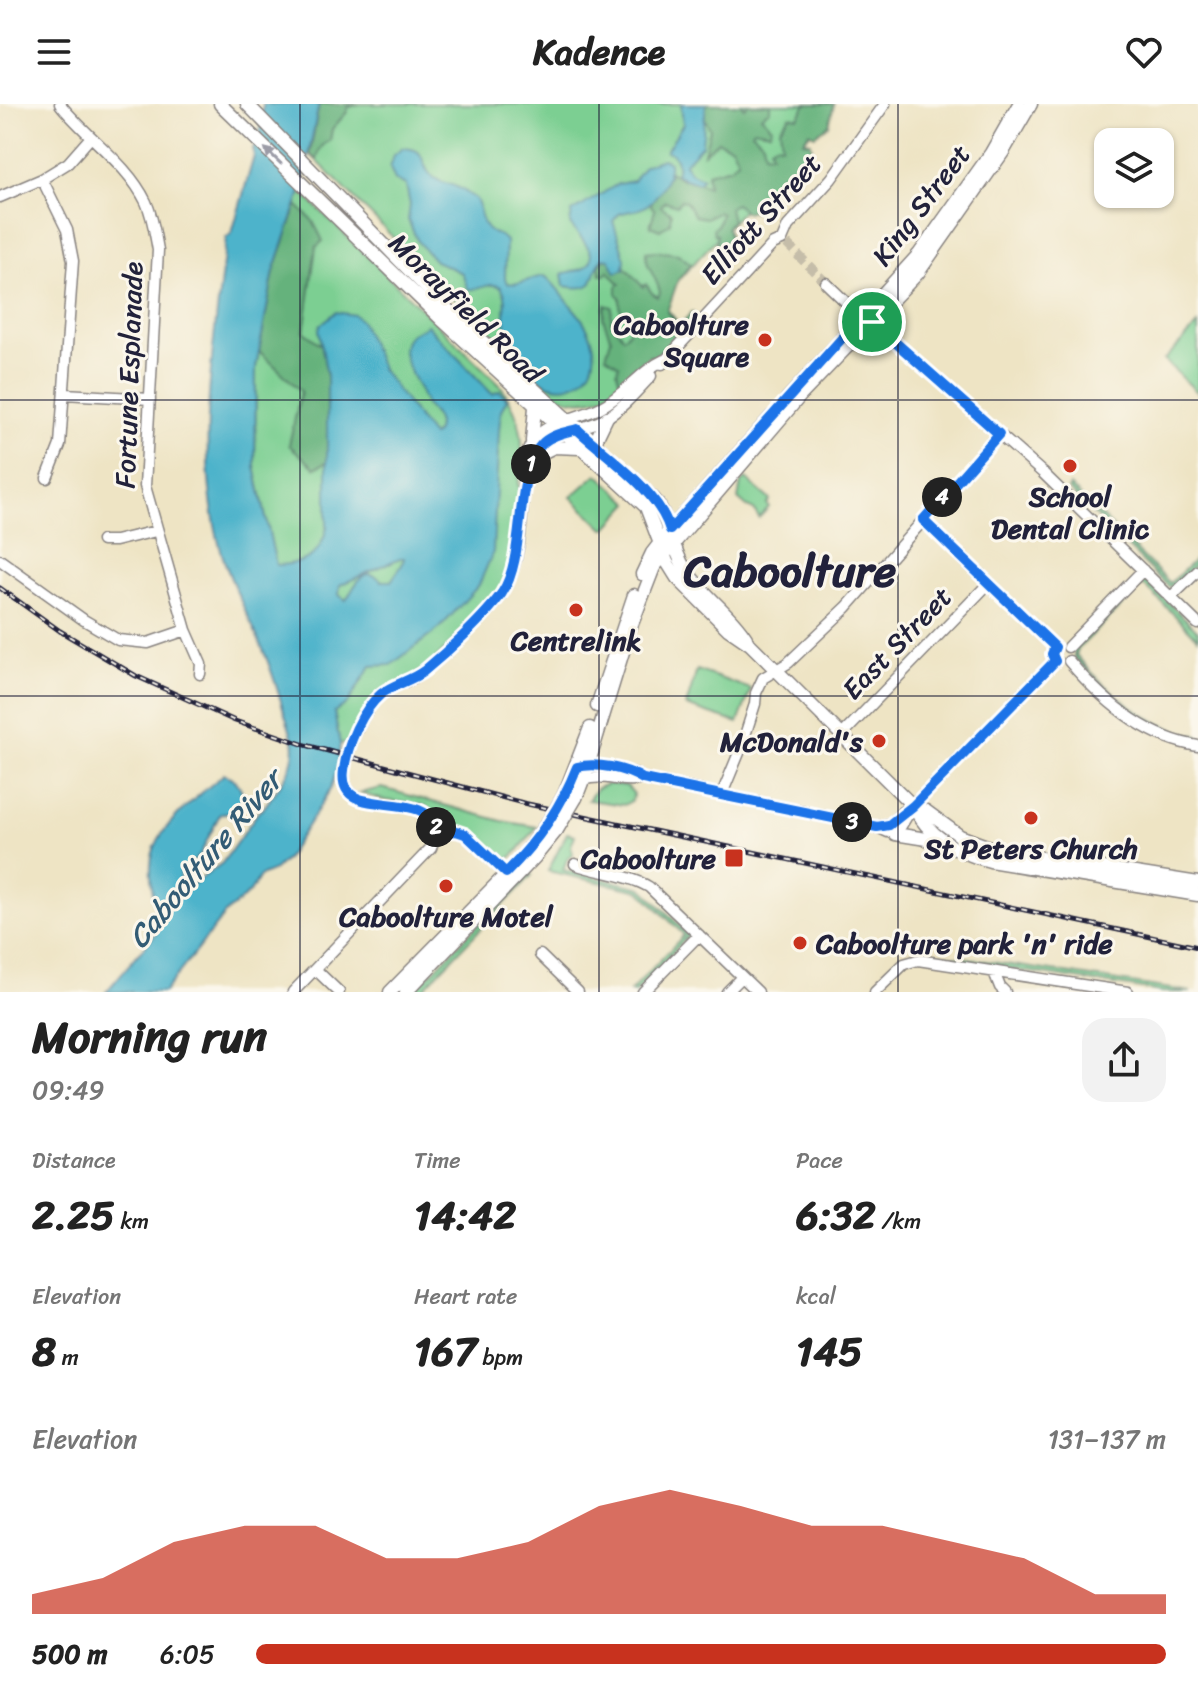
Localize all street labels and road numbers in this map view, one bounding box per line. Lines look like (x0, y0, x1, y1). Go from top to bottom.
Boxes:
street label: King Street (859, 133, 983, 277)
street label: Elliott Street (688, 142, 834, 296)
street label: Morayfield Road (377, 220, 557, 397)
street label: Fortune Esplanade (101, 261, 157, 489)
street label: East Street (830, 574, 964, 712)

